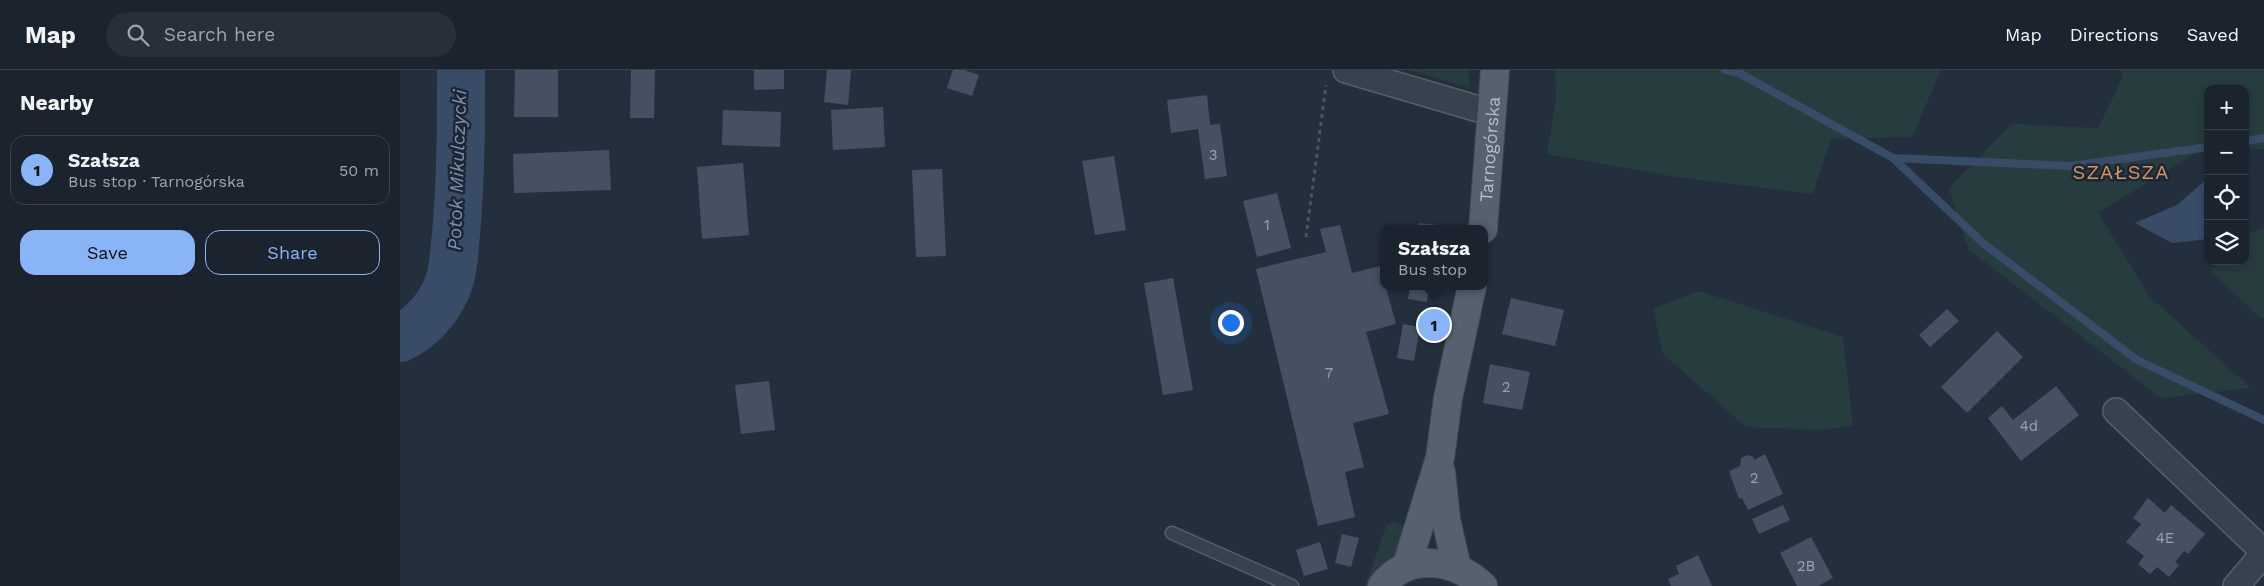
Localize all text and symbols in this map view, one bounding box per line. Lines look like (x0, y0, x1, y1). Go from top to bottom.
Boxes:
search box (106, 12, 456, 57)
text: Map (25, 21, 76, 49)
icon: search (124, 21, 152, 49)
text: Search here (164, 23, 275, 46)
text: Map (2005, 24, 2042, 45)
text: Directions (2070, 24, 2159, 45)
text: Saved (2187, 24, 2239, 45)
map controls (2204, 85, 2249, 265)
button: + (2204, 85, 2249, 130)
water label: Potok Mikulczycki (443, 88, 471, 251)
text: Nearby (20, 90, 93, 115)
street label: Tarnogórska (1475, 96, 1503, 203)
button: − (2204, 130, 2249, 175)
house number: 3 (1209, 146, 1217, 164)
text: Szałsza (68, 149, 140, 172)
district label: SZAŁSZA (2073, 160, 2169, 184)
text: 1 (34, 161, 40, 180)
text: 50 m (339, 161, 379, 180)
text: Bus stop · Tarnogórska (68, 172, 245, 191)
button: locate (2204, 175, 2249, 220)
house number: 1 (1264, 216, 1270, 234)
button: layers (2204, 220, 2249, 265)
popup (1380, 225, 1488, 290)
button: Save (20, 230, 195, 275)
button: Share (205, 230, 380, 275)
text: Szałsza (1398, 237, 1470, 260)
text: Bus stop (1398, 260, 1467, 279)
pin: 1 (1418, 306, 1450, 344)
your location (1218, 310, 1244, 336)
house number: 7 (1325, 364, 1333, 382)
house number: 2 (1502, 378, 1510, 396)
house number: 4d (2020, 417, 2038, 435)
house number: 2 (1750, 469, 1758, 487)
house number: 4E (2156, 529, 2174, 547)
house number: 2B (1797, 557, 1815, 575)

